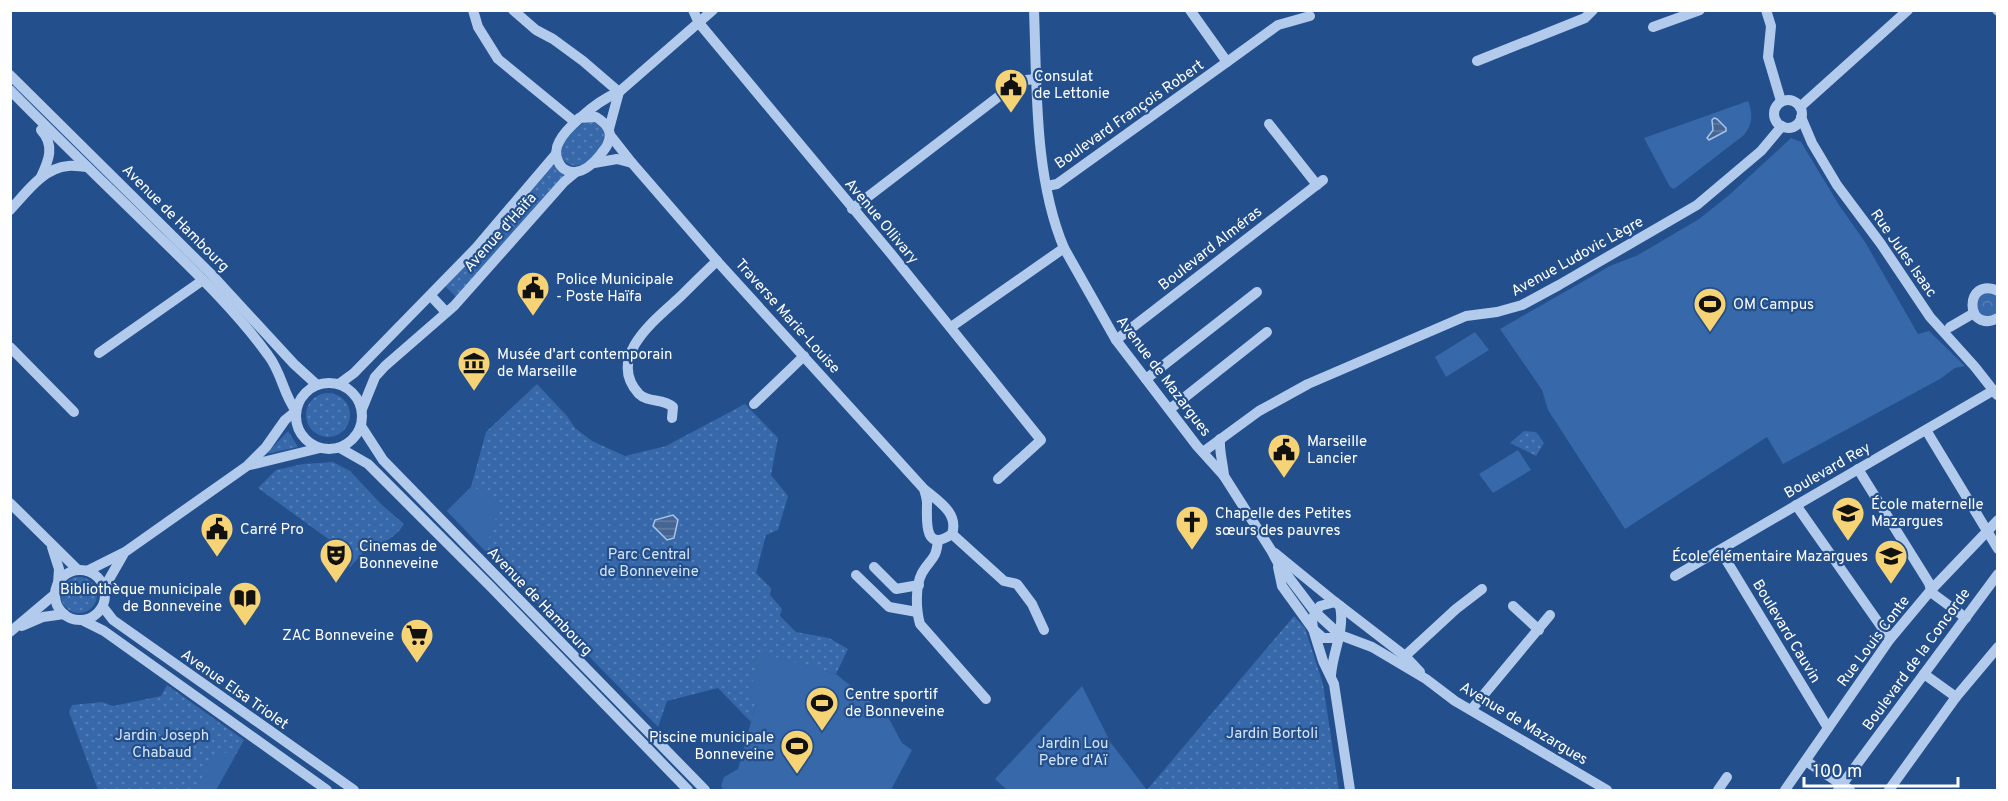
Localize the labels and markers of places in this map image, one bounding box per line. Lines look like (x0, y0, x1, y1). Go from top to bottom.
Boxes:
public building icon: Consulat de Lettonie (993, 67, 1029, 114)
place label: Consulat de Lettonie (1034, 68, 1110, 104)
public building icon: Police Municipale - Poste Haïfa (515, 270, 551, 317)
place label: Police Municipale - Poste Haïfa (556, 271, 674, 307)
sports icon: OM Campus (1692, 286, 1728, 333)
place label: OM Campus (1733, 296, 1814, 315)
museum icon: Musée d'art contemporain de Marseille (456, 345, 492, 392)
place label: Musée d'art contemporain de Marseille (497, 346, 673, 382)
public building icon: Marseille Lancier (1266, 432, 1302, 479)
place label: Marseille Lancier (1307, 433, 1367, 469)
school or university icon: École maternelle Mazargues (1830, 495, 1866, 542)
place label: École maternelle Mazargues (1871, 495, 1984, 532)
church icon: Chapelle des Petites sœurs des pauvres (1174, 504, 1210, 551)
place label: Chapelle des Petites sœurs des pauvres (1215, 505, 1352, 541)
public building icon: Carré Pro (199, 511, 235, 558)
place label: Carré Pro (240, 521, 304, 540)
theatre icon: Cinemas de Bonneveine (318, 537, 354, 584)
place label: Cinemas de Bonneveine (359, 538, 439, 574)
school or university icon: École élémentaire Mazargues (1873, 538, 1909, 585)
place label: École élémentaire Mazargues (1672, 547, 1868, 567)
library icon: Bibliothèque municipale de Bonneveine (227, 580, 263, 627)
place label: Bibliothèque municipale de Bonneveine (60, 581, 222, 617)
supermarket icon: ZAC Bonneveine (399, 617, 435, 664)
place label: ZAC Bonneveine (282, 627, 394, 646)
sports icon: Centre sportif de Bonneveine (804, 685, 840, 732)
place label: Centre sportif de Bonneveine (845, 686, 945, 722)
sports icon: Piscine municipale Bonneveine (779, 728, 815, 775)
place label: Piscine municipale Bonneveine (649, 729, 774, 765)

